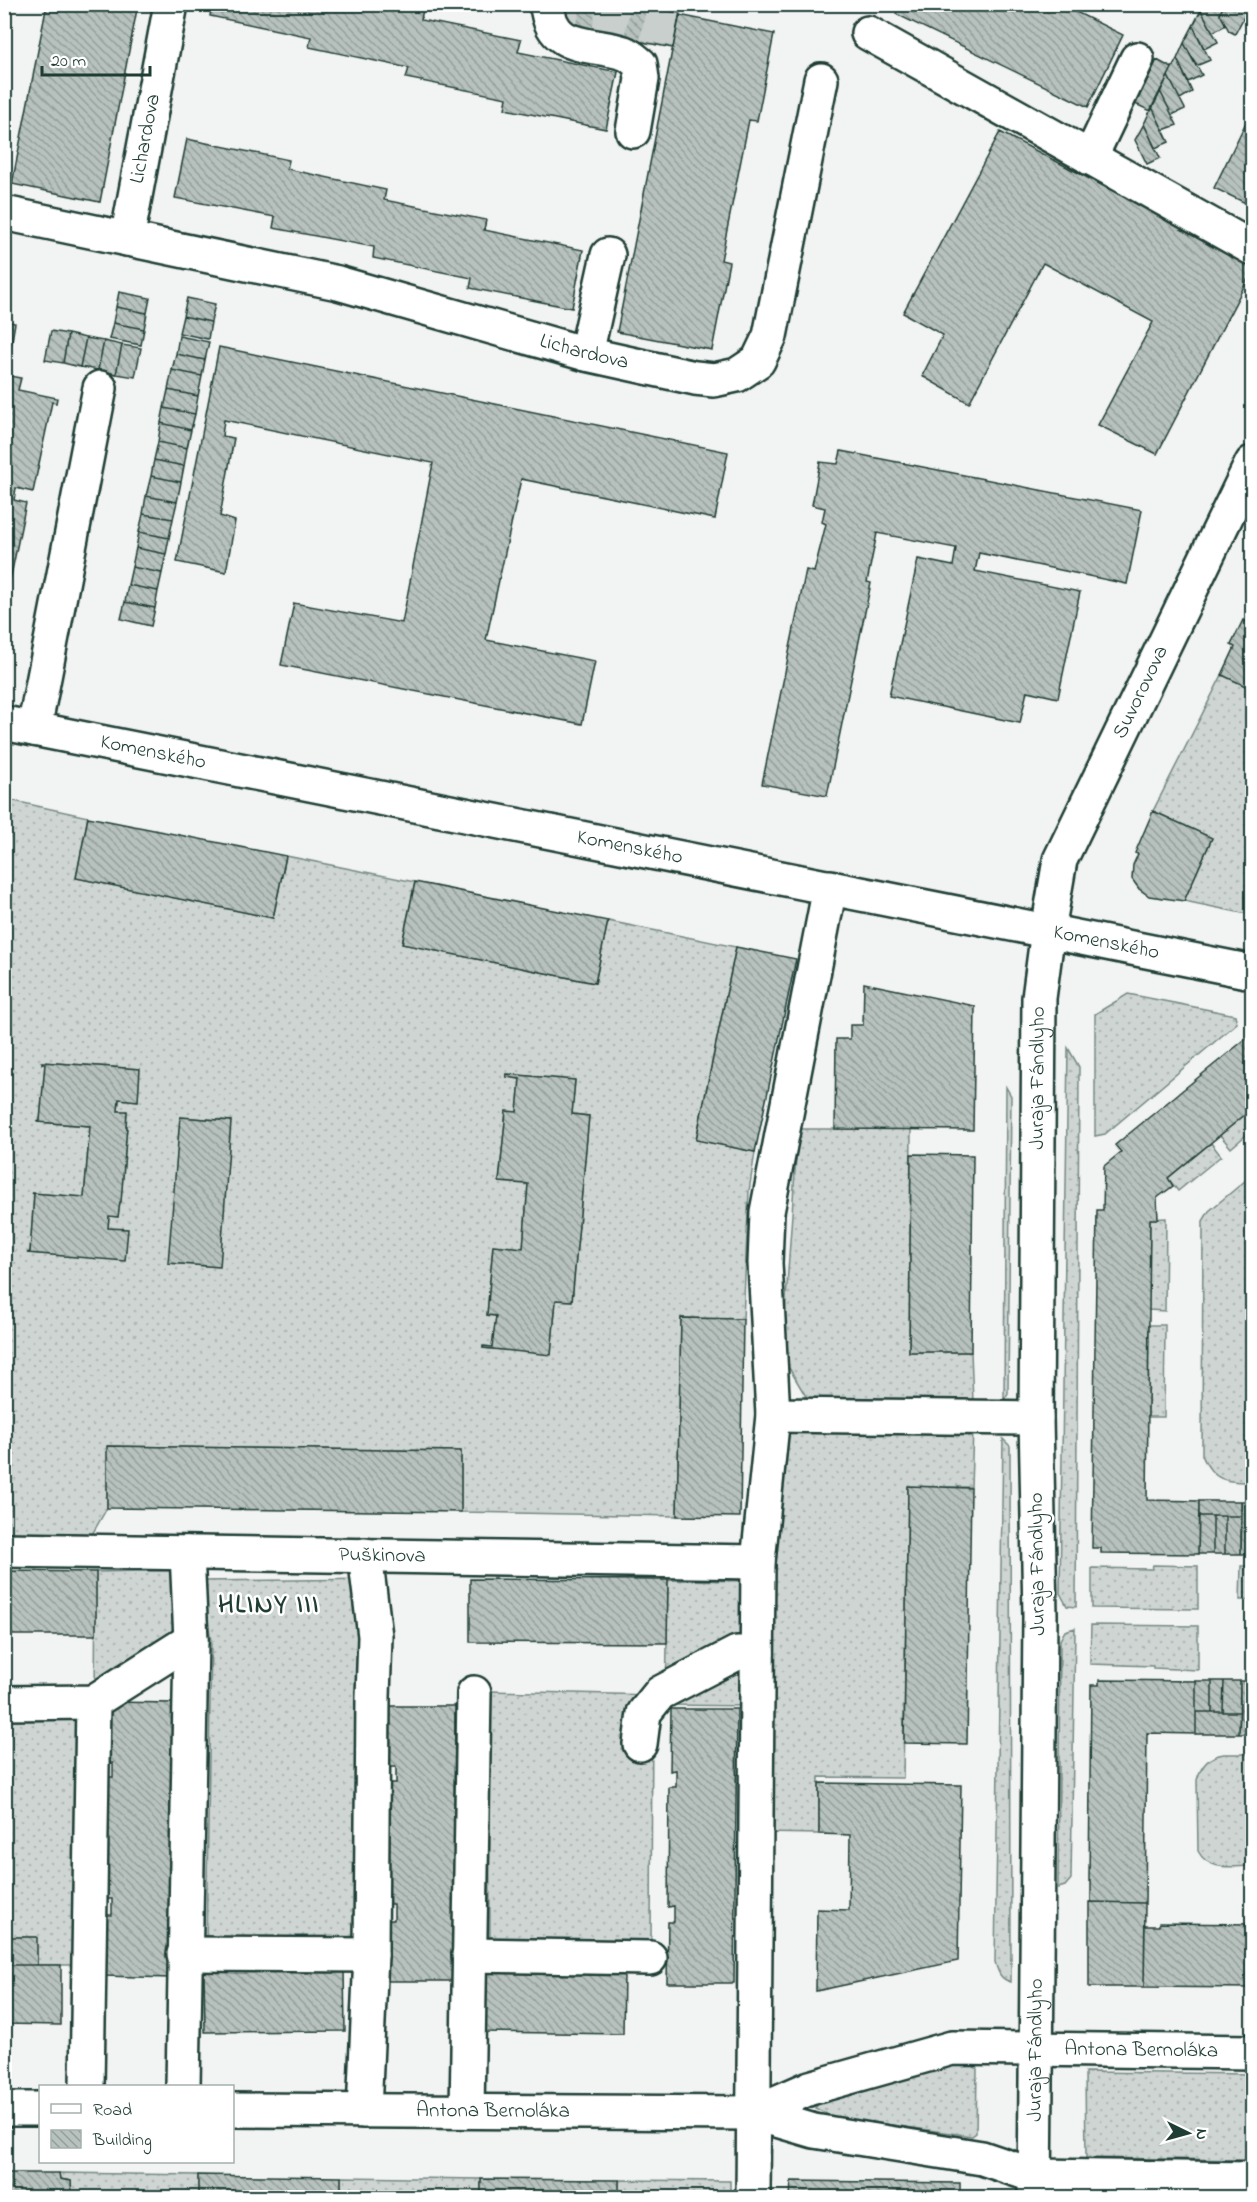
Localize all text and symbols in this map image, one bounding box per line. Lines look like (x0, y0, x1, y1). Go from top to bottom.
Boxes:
scale bar (42, 39, 150, 77)
text: 20 m (51, 49, 86, 75)
street label: Lichardova (123, 91, 169, 186)
street label: Lichardova (536, 326, 631, 378)
street label: Suvorovova (1106, 641, 1176, 744)
street label: Komenského (97, 728, 209, 778)
street label: Komenského (574, 823, 685, 873)
street label: Komenského (1051, 918, 1162, 968)
street label: Juraja Fándlyho (1023, 1006, 1056, 1150)
street label: Juraja Fándlyho (1022, 1492, 1056, 1636)
street label: Puškinova (338, 1540, 426, 1572)
district label: HLINY III (218, 1586, 320, 1625)
street label: Juraja Fándlyho (1021, 1978, 1054, 2122)
street label: Antona Bernoláka (1064, 2034, 1218, 2067)
legend (39, 2085, 234, 2163)
street label: Antona Bernoláka (416, 2096, 570, 2127)
text: Road (93, 2098, 132, 2124)
north arrow (1158, 2103, 1218, 2163)
text: Building (92, 2128, 152, 2155)
text: N (1189, 2128, 1213, 2141)

